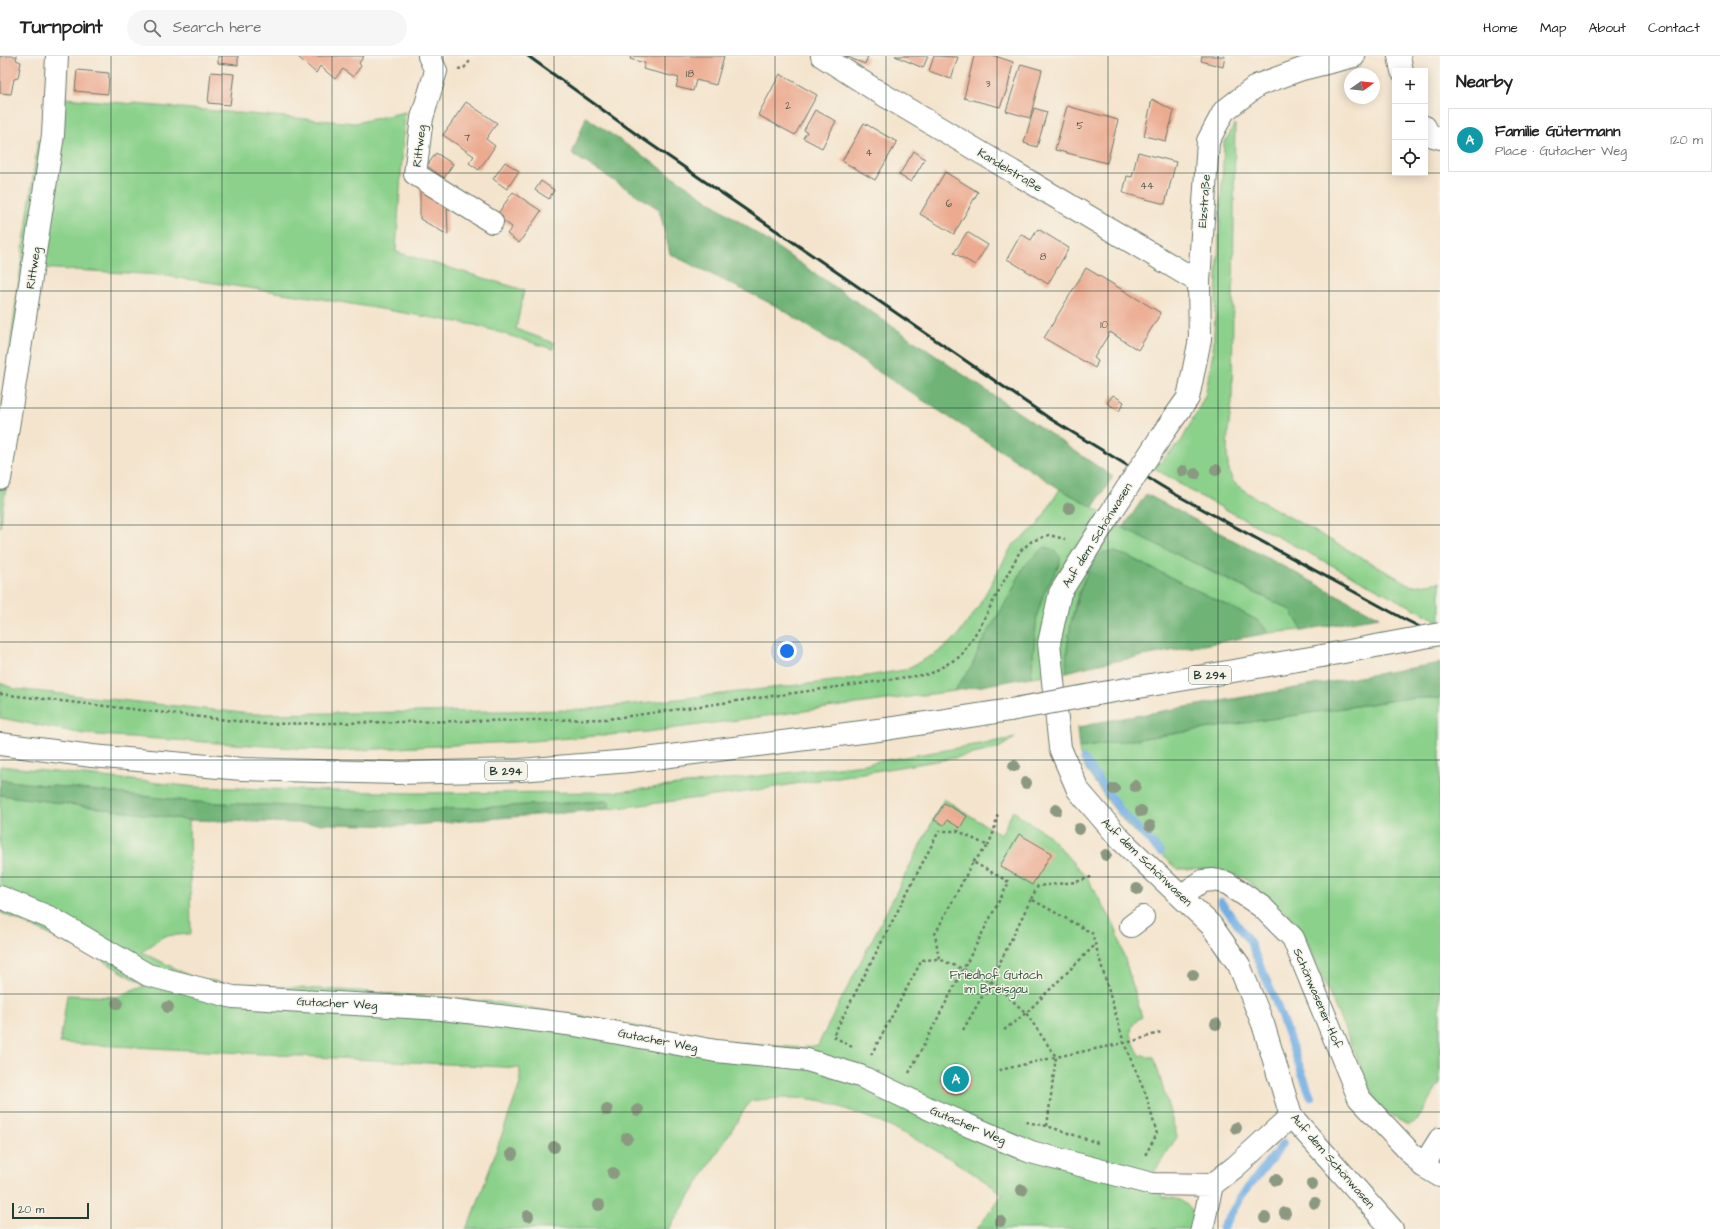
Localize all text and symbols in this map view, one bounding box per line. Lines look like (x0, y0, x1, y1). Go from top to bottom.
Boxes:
search box (127, 10, 407, 46)
text: Turnpoint (20, 14, 103, 41)
icon: search (141, 17, 163, 39)
text: Search here (173, 17, 261, 38)
text: Home (1483, 18, 1518, 38)
text: Map (1540, 18, 1566, 38)
text: About (1588, 18, 1626, 38)
text: Contact (1648, 18, 1700, 38)
house number: 18 (686, 67, 694, 81)
north arrow (1344, 68, 1380, 104)
map controls (1392, 68, 1428, 176)
button: + (1392, 68, 1428, 104)
text: Nearby (1456, 70, 1513, 94)
house number: 3 (985, 77, 991, 91)
house number: 2 (785, 99, 791, 113)
button: − (1392, 104, 1428, 140)
house number: 5 (1076, 119, 1084, 133)
text: Familie Gütermann (1495, 121, 1620, 142)
street label: Rittweg (408, 124, 432, 168)
house number: 7 (464, 131, 470, 145)
text: A (1466, 131, 1474, 149)
text: 120 m (1670, 131, 1703, 149)
button: locate (1392, 140, 1428, 176)
text: Place · Gutacher Weg (1495, 142, 1627, 160)
street label: Kandelstraße (974, 144, 1046, 197)
house number: 4 (866, 146, 873, 160)
street label: Elzstraße (1194, 173, 1215, 228)
house number: 44 (1140, 179, 1154, 193)
house number: 6 (946, 197, 953, 211)
street label: Rittweg (22, 246, 46, 291)
house number: 8 (1040, 250, 1047, 264)
house number: 10 (1100, 318, 1108, 332)
street label: Auf dem Schönwasen (1058, 480, 1137, 591)
your location (777, 641, 797, 661)
road number: B 294 (1189, 666, 1231, 684)
road number: B 294 (485, 762, 527, 780)
street label: Auf dem Schönwasen (1097, 814, 1196, 910)
street label: Schönwasener Hof (1289, 945, 1347, 1052)
park label: Friedhof Gutach im Breisgau (950, 967, 1043, 999)
street label: Gutacher Weg (296, 993, 378, 1015)
street label: Gutacher Weg (616, 1024, 699, 1058)
pin: A (943, 1064, 969, 1094)
street label: Gutacher Weg (927, 1102, 1008, 1150)
street label: Auf dem Schönwasen (1287, 1110, 1379, 1212)
scale bar (12, 1201, 89, 1220)
text: 20 m (18, 1202, 44, 1217)

